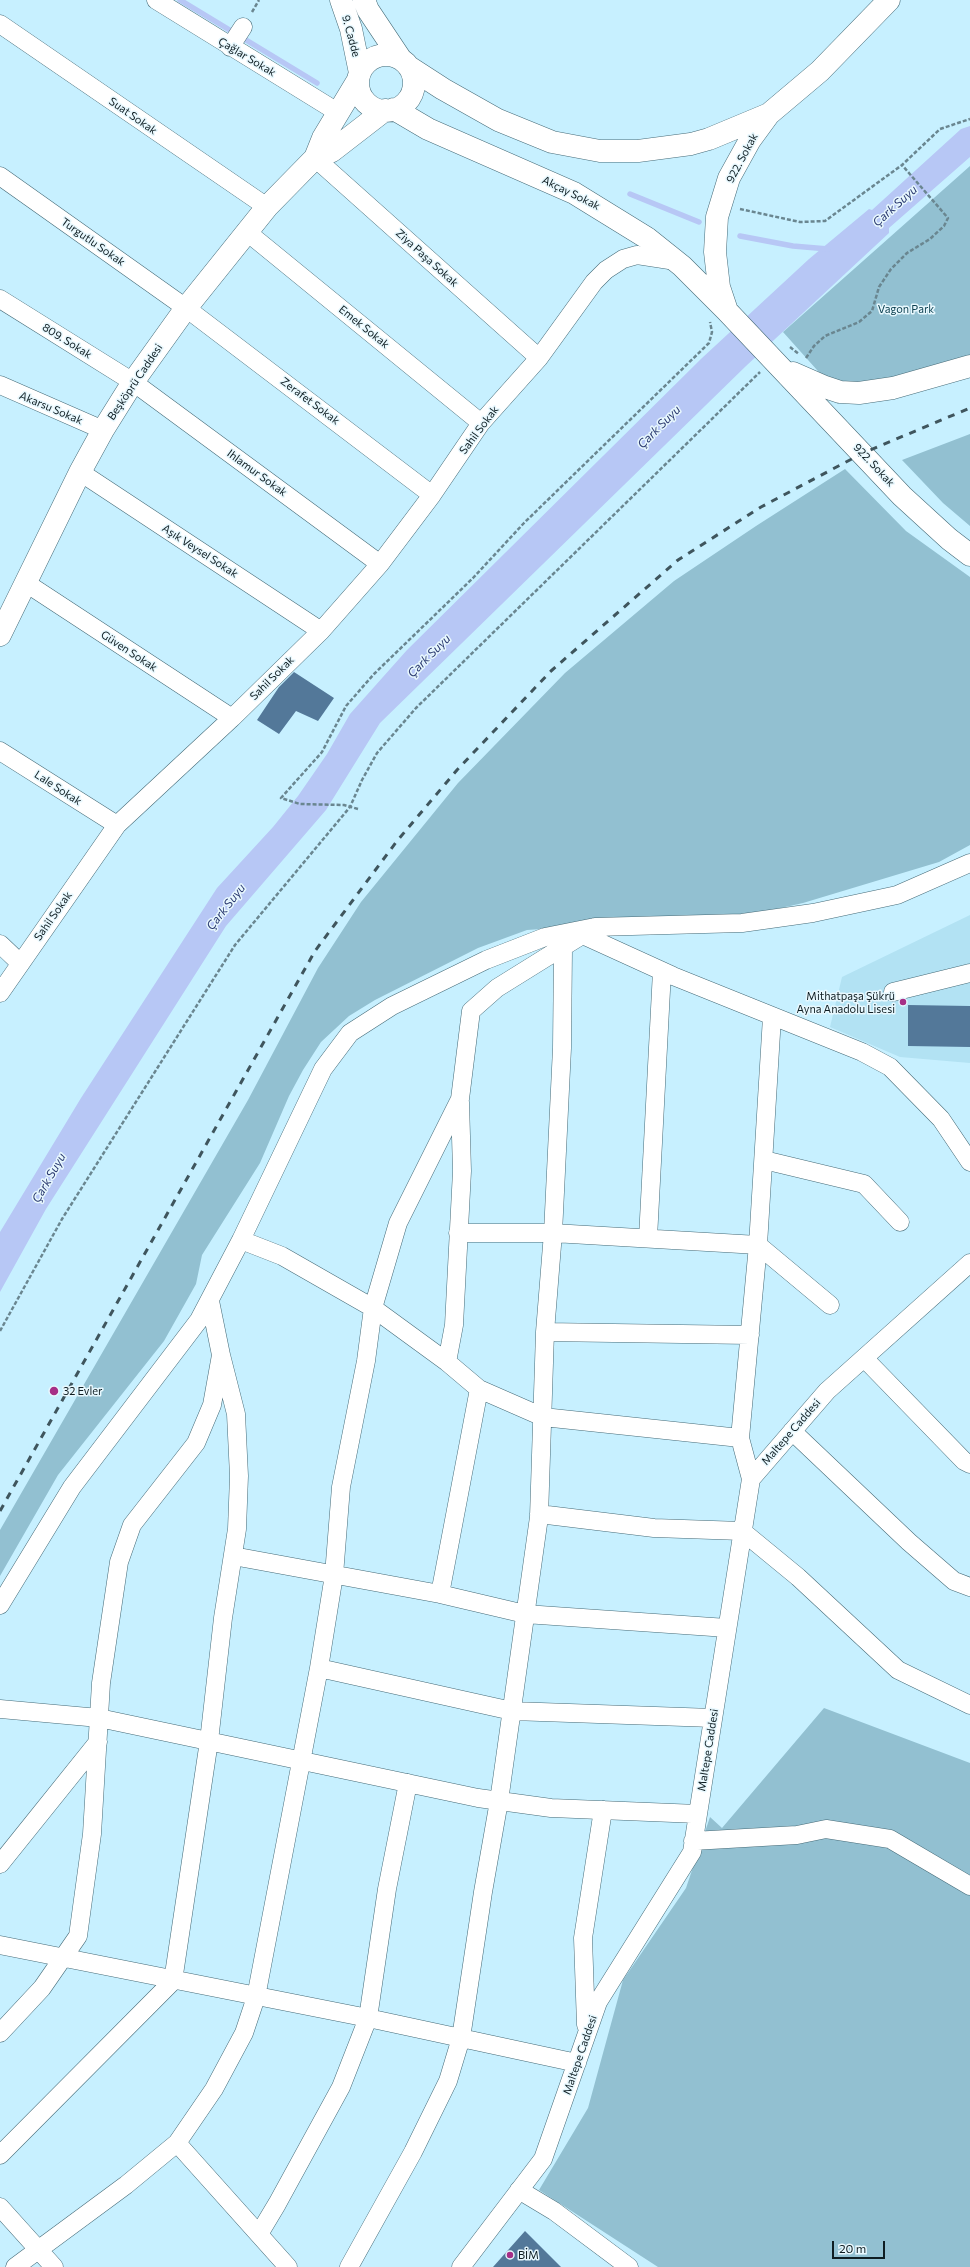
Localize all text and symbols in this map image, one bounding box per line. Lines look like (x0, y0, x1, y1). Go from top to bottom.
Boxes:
street label: 9. Cadde (339, 14, 363, 58)
street label: Çağlar Sokak (216, 35, 278, 79)
street label: Suat Sokak (106, 95, 160, 137)
street label: 922. Sokak (723, 131, 761, 185)
street label: Akçay Sokak (540, 173, 602, 213)
water label: Çark Suyu (870, 182, 920, 230)
street label: Turgutlu Sokak (58, 215, 128, 269)
street label: Ziya Paşa Sokak (393, 226, 461, 290)
park label: Vagon Park (878, 302, 934, 316)
street label: Emek Sokak (336, 303, 392, 351)
street label: 809. Sokak (40, 321, 94, 361)
street label: Beşköprü Caddesi (105, 341, 165, 423)
street label: Zerafet Sokak (278, 375, 342, 427)
street label: Akarsu Sokak (17, 389, 85, 427)
street label: Sahil Sokak (457, 403, 501, 457)
water label: Çark Suyu (635, 403, 683, 451)
street label: 922. Sokak (851, 441, 897, 489)
street label: Ihlamur Sokak (224, 447, 290, 499)
street label: Aşık Veysel Sokak (160, 522, 240, 580)
street label: Güven Sokak (98, 628, 160, 674)
water label: Çark Suyu (405, 632, 453, 680)
street label: Sahil Sokak (247, 653, 297, 703)
street label: Lale Sokak (32, 768, 84, 808)
water label: Çark Suyu (203, 881, 249, 933)
street label: Sahil Sokak (31, 889, 75, 943)
place label: Mithatpaşa Şükrü Ayna Anadolu Lisesi (797, 989, 895, 1015)
marker: Mithatpaşa Şükrü Ayna Anadolu Lisesi (898, 997, 908, 1007)
water label: Çark Suyu (29, 1151, 69, 1205)
place label: 32 Evler (63, 1384, 102, 1398)
marker: 32 Evler (48, 1385, 60, 1397)
street label: Maltepe Caddesi (759, 1396, 823, 1468)
street label: Maltepe Caddesi (695, 1708, 721, 1792)
street label: Maltepe Caddesi (560, 2013, 600, 2097)
scale bar (834, 2233, 887, 2259)
text: 20 m (839, 2241, 866, 2255)
place label: BİM (518, 2248, 539, 2262)
marker: BİM (505, 2250, 515, 2260)

